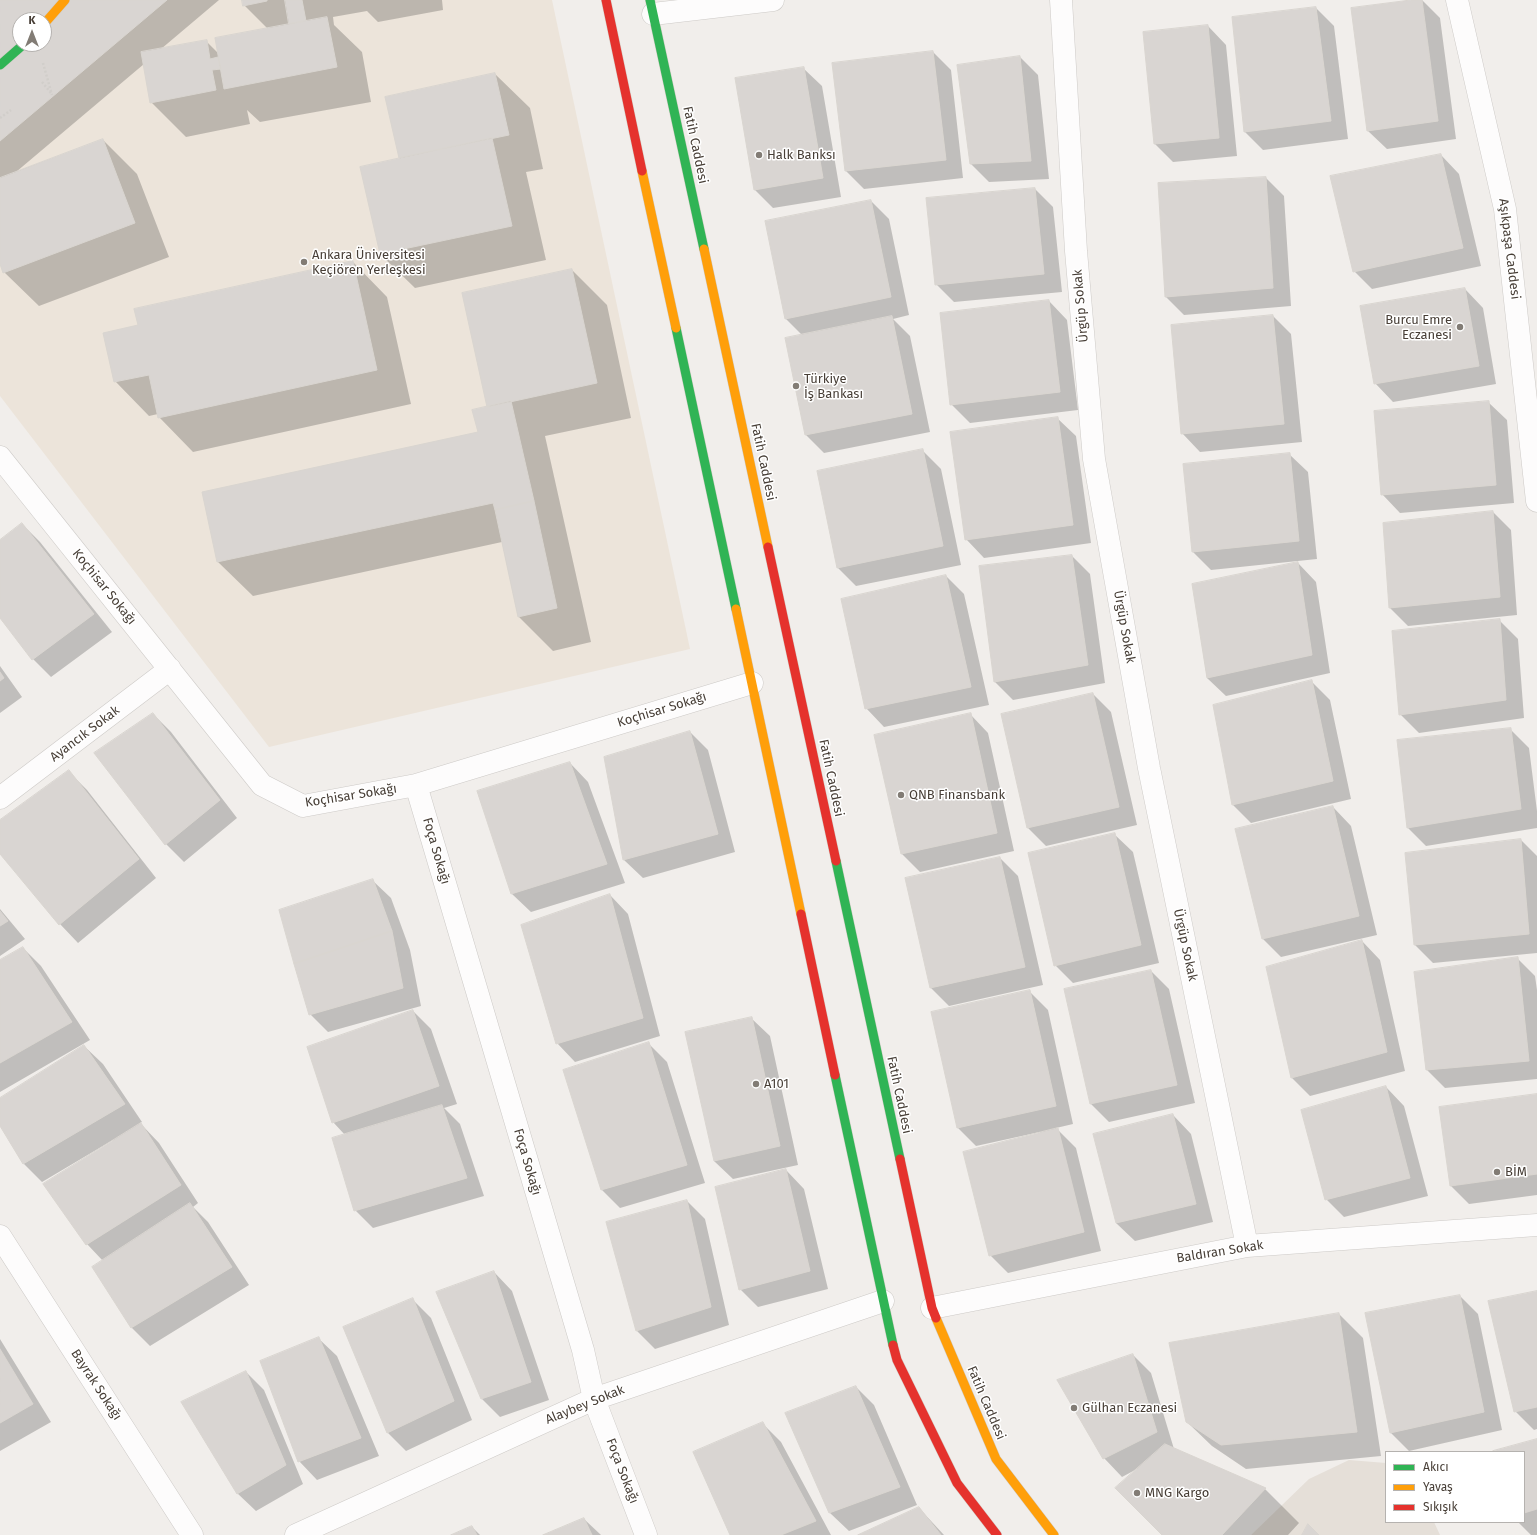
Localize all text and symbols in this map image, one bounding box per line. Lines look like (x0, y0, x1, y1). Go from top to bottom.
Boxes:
north arrow (12, 12, 52, 52)
text: K (29, 14, 35, 27)
street label: Fatih Caddesi (679, 105, 711, 185)
place label: Halk Banksı (767, 147, 836, 163)
marker: Halk Banksı (754, 150, 764, 160)
street label: Aşıkpaşa Caddesi (1495, 198, 1523, 300)
place label: Ankara Üniversitesi Keçiören Yerleşkesi (312, 247, 426, 278)
marker: Ankara Üniversitesi Keçiören Yerleşkesi (299, 257, 309, 267)
street label: Ürgüp Sokak (1070, 269, 1092, 343)
place label: Burcu Emre Eczanesi (1385, 312, 1452, 343)
marker: Burcu Emre Eczanesi (1455, 322, 1465, 332)
place label: Türkiye İş Bankası (804, 371, 863, 402)
marker: Türkiye İş Bankası (791, 381, 801, 391)
street label: Fatih Caddesi (747, 422, 779, 502)
street label: Koçhisar Sokağı (69, 546, 139, 628)
street label: Ürgüp Sokak (1110, 589, 1138, 665)
street label: Koçhisar Sokağı (615, 689, 709, 731)
street label: Ayancık Sokak (47, 703, 123, 765)
street label: Fatih Caddesi (815, 738, 847, 818)
street label: Koçhisar Sokağı (304, 781, 398, 811)
place label: QNB Finansbank (909, 787, 1005, 803)
marker: QNB Finansbank (896, 790, 906, 800)
street label: Foça Sokağı (419, 816, 453, 886)
street label: Ürgüp Sokak (1170, 907, 1200, 983)
street label: Fatih Caddesi (883, 1055, 915, 1135)
place label: A101 (764, 1076, 789, 1092)
marker: A101 (751, 1079, 761, 1089)
street label: Foça Sokağı (510, 1127, 544, 1197)
place label: BİM (1505, 1164, 1527, 1180)
marker: BİM (1492, 1167, 1502, 1177)
street label: Baldıran Sokak (1176, 1237, 1264, 1267)
street label: Bayrak Sokağı (67, 1347, 125, 1423)
street label: Fatih Caddesi (963, 1364, 1009, 1442)
street label: Alaybey Sokak (543, 1382, 627, 1428)
place label: Gülhan Eczanesi (1082, 1400, 1177, 1416)
marker: Gülhan Eczanesi (1069, 1403, 1079, 1413)
street label: Foça Sokağı (602, 1436, 642, 1506)
legend (1385, 1451, 1525, 1523)
text: Akıcı (1423, 1460, 1449, 1474)
text: Yavaş (1423, 1480, 1453, 1494)
place label: MNG Kargo (1145, 1485, 1209, 1501)
marker: MNG Kargo (1132, 1488, 1142, 1498)
text: Sıkışık (1423, 1500, 1458, 1514)

